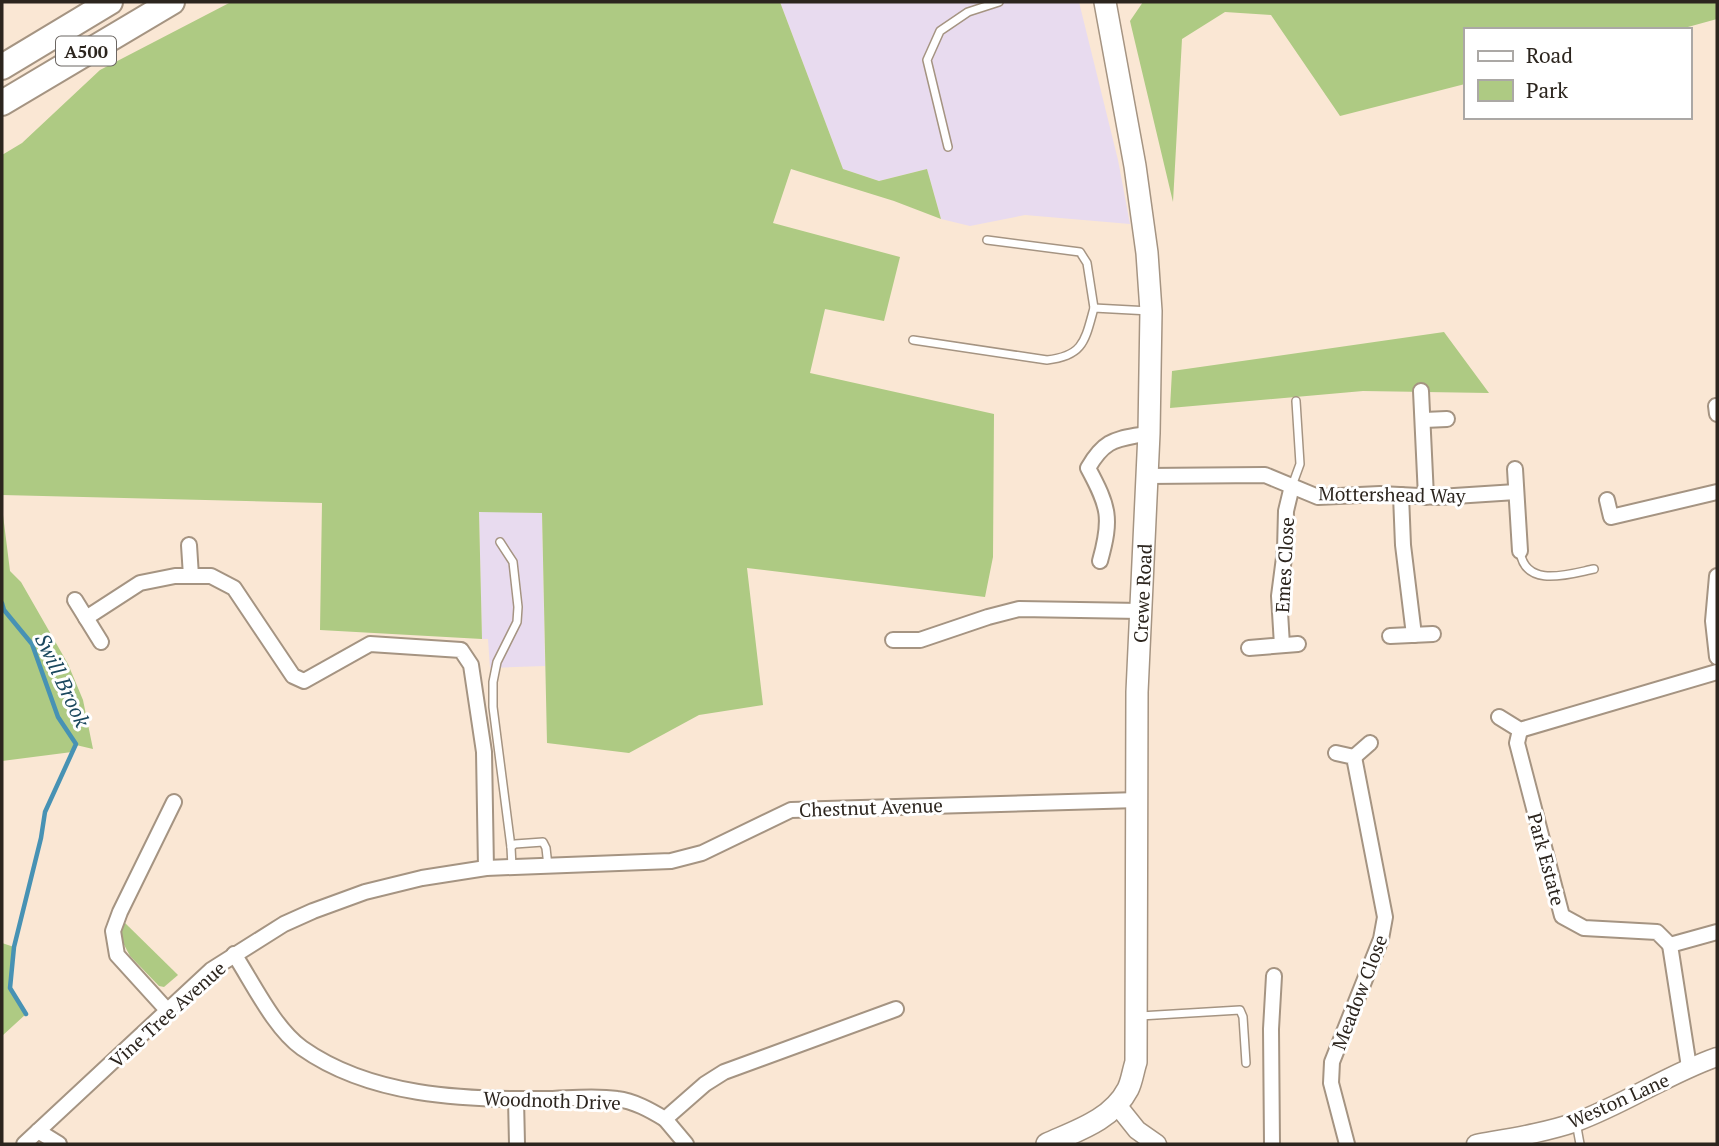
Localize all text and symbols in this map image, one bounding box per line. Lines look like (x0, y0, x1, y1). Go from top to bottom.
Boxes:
legend (1464, 28, 1691, 119)
road number: A500 (56, 36, 116, 66)
text: Road (1526, 41, 1573, 69)
text: Park (1526, 76, 1568, 104)
street label: Mottershead Way (1318, 480, 1466, 508)
street label: Emes Close (1269, 516, 1299, 614)
street label: Crewe Road (1127, 543, 1156, 643)
water label: Swill Brook (29, 629, 97, 732)
street label: Chestnut Avenue (799, 792, 943, 822)
street label: Park Estate (1523, 810, 1571, 908)
street label: Meadow Close (1326, 931, 1392, 1053)
street label: Vine Tree Avenue (104, 955, 230, 1073)
street label: Weston Lane (1563, 1066, 1673, 1134)
street label: Woodnoth Drive (483, 1085, 621, 1115)

